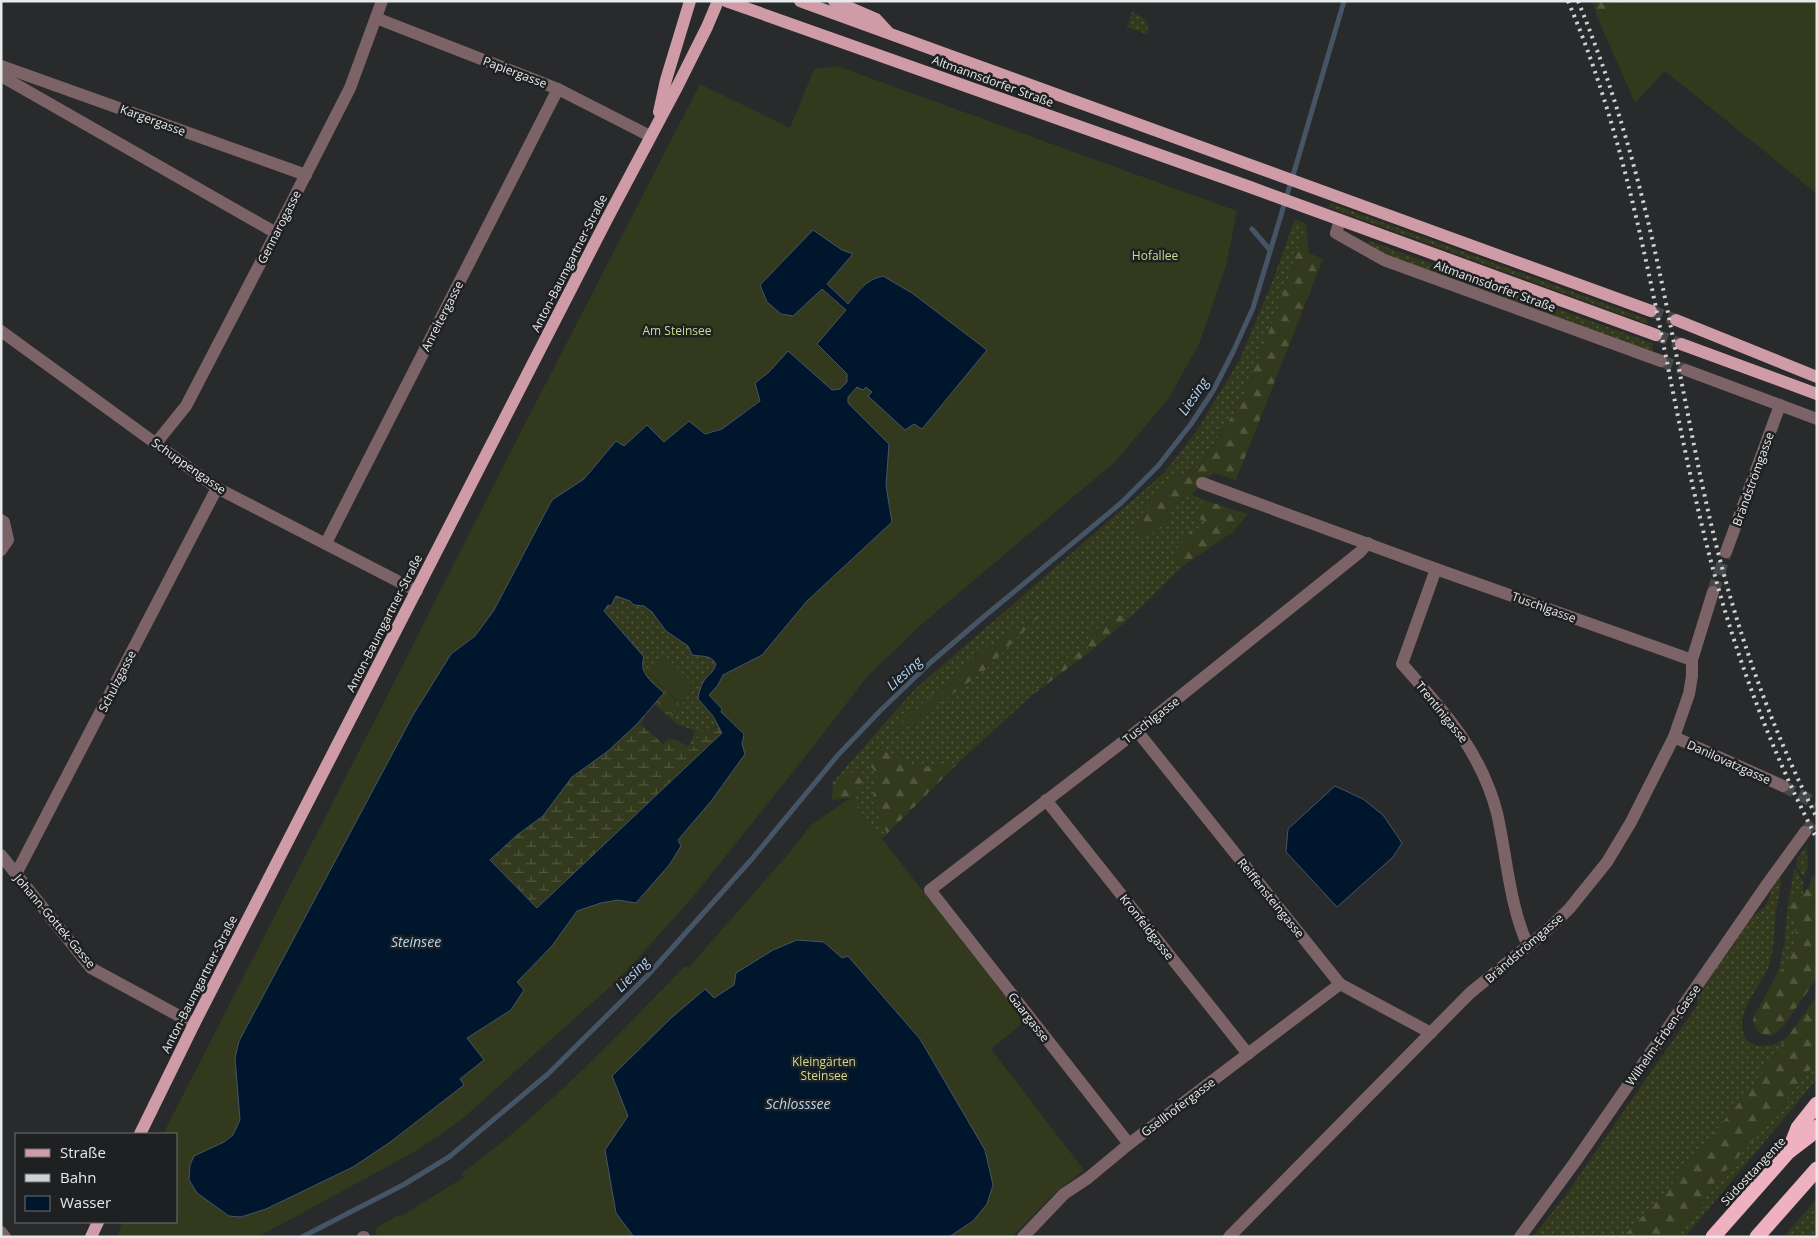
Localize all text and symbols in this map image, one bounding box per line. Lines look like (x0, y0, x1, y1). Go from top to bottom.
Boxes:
street label: Altmannsdorfer Straße (930, 51, 1056, 111)
street label: Papiergasse (481, 52, 550, 92)
street label: Kargergasse (118, 100, 188, 140)
street label: Gennarogasse (253, 187, 305, 267)
street label: Anton-Baumgartner-Straße (527, 191, 611, 335)
park label: Hofallee (1132, 247, 1178, 264)
street label: Altmannsdorfer Straße (1432, 256, 1558, 316)
street label: Anreitergasse (417, 278, 467, 354)
park label: Am Steinsee (643, 322, 712, 339)
water label: Liesing (1173, 373, 1213, 419)
street label: Brändströmgasse (1728, 430, 1778, 528)
street label: Schuppengasse (148, 434, 230, 498)
street label: Anton-Baumgartner-Straße (342, 551, 426, 695)
street label: Tuschlgasse (1510, 588, 1579, 627)
street label: Schulzgasse (94, 647, 140, 715)
water label: Liesing (882, 651, 927, 694)
street label: Trentinigasse (1412, 678, 1472, 747)
street label: Tuschlgasse (1119, 692, 1183, 747)
street label: Danilovatzgasse (1684, 736, 1774, 788)
street label: Reiffensteingasse (1234, 855, 1309, 942)
street label: Johann-Gottek-Gasse (10, 870, 100, 972)
street label: Kronfeldgasse (1116, 891, 1178, 964)
street label: Brändströmgasse (1481, 909, 1567, 987)
street label: Anton-Baumgartner-Straße (157, 912, 241, 1056)
water label: Steinsee (391, 932, 441, 951)
water label: Liesing (611, 952, 654, 996)
street label: Wilhelm-Erben-Gasse (1622, 981, 1704, 1089)
street label: Gaargasse (1004, 989, 1054, 1045)
park label: Kleingärten Steinsee (792, 1053, 856, 1084)
street label: Gsellhofergasse (1137, 1073, 1219, 1141)
water label: Schlosssee (766, 1094, 830, 1113)
legend (15, 1133, 178, 1223)
street label: Südosttangente (1717, 1133, 1790, 1209)
text: Straße (60, 1142, 106, 1162)
text: Bahn (60, 1167, 96, 1187)
text: Wasser (60, 1192, 111, 1212)

